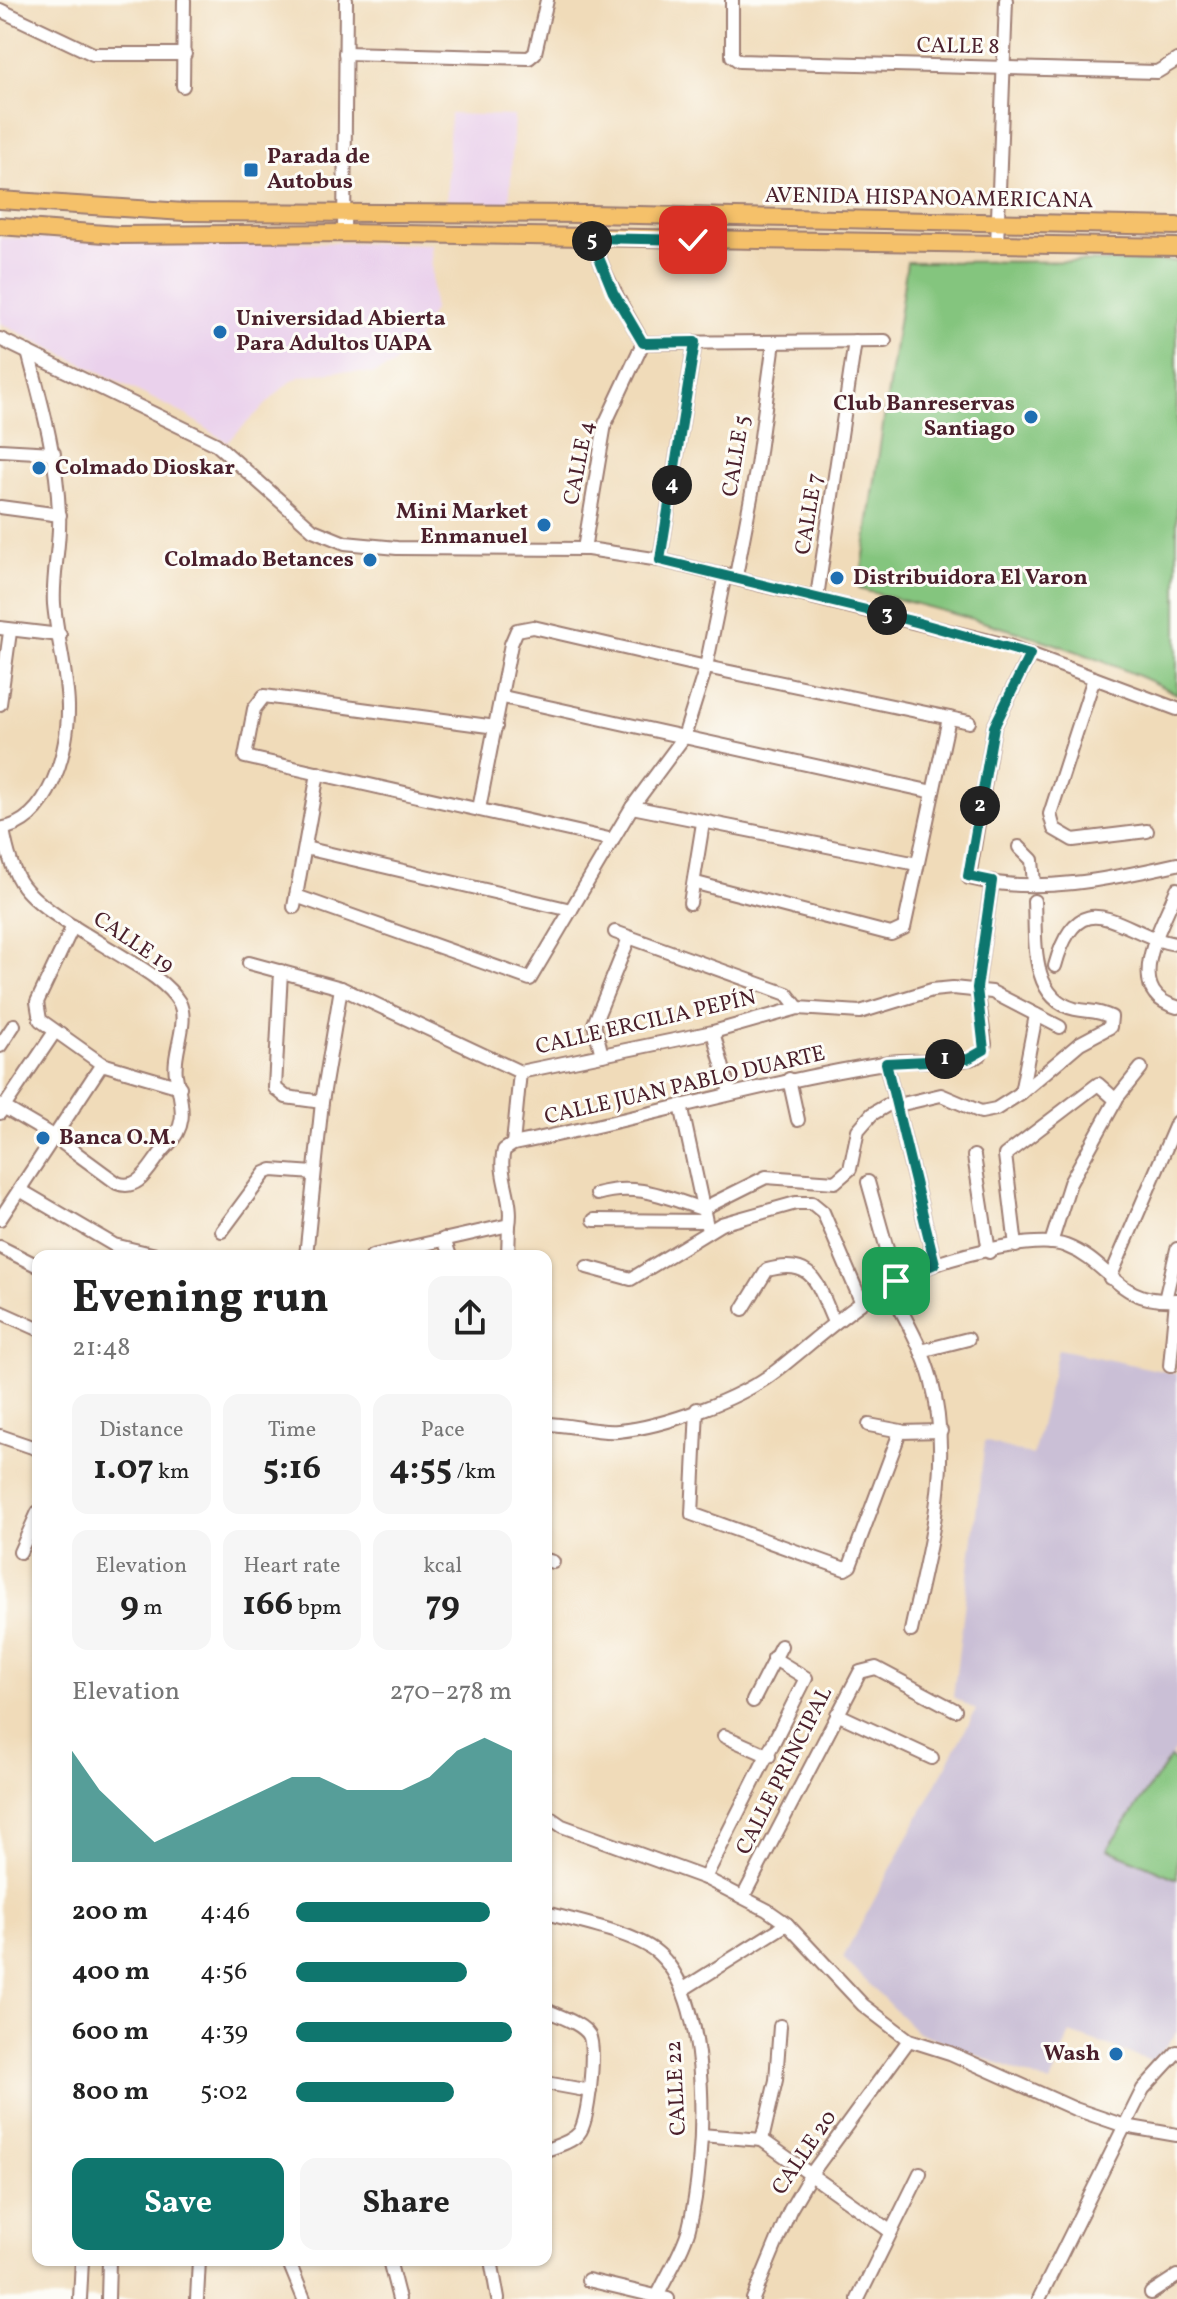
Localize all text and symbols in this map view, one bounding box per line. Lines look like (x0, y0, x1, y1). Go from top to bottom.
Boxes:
street label: CALLE 8 (916, 31, 1000, 63)
place label: Parada de Autobus (267, 142, 370, 198)
marker: Parada de Autobus (242, 161, 260, 179)
street label: AVENIDA HISPANOAMERICANA (764, 181, 1094, 217)
pin (659, 206, 727, 274)
icon: check (671, 218, 715, 262)
pin: 5 (572, 221, 612, 261)
text: 5 (587, 225, 597, 256)
place label: Universidad Abierta Para Adultos UAPA (236, 304, 446, 360)
marker: Universidad Abierta Para Adultos UAPA (211, 323, 229, 341)
place label: Club Banreservas Santiago (833, 389, 1015, 445)
marker: Club Banreservas Santiago (1022, 408, 1040, 426)
street label: CALLE 5 (715, 413, 759, 499)
street label: CALLE 4 (557, 418, 603, 508)
place label: Colmado Dioskar (55, 453, 235, 484)
marker: Colmado Dioskar (30, 459, 48, 477)
pin: 4 (652, 465, 692, 505)
text: 4 (665, 469, 679, 500)
street label: CALLE 7 (788, 471, 832, 557)
place label: Mini Market Enmanuel (396, 497, 528, 553)
marker: Mini Market Enmanuel (535, 516, 553, 534)
place label: Colmado Betances (164, 545, 354, 576)
marker: Colmado Betances (361, 551, 379, 569)
place label: Distribuidora El Varon (853, 563, 1088, 594)
marker: Distribuidora El Varon (828, 569, 846, 587)
pin: 3 (867, 595, 907, 635)
text: 3 (881, 599, 893, 630)
pin: 2 (960, 786, 1000, 826)
text: 2 (974, 790, 986, 821)
street label: CALLE 19 (86, 905, 180, 981)
street label: CALLE ERCILIA PEPÍN (533, 983, 759, 1063)
street label: CALLE JUAN PABLO DUARTE (542, 1039, 828, 1133)
pin: 1 (925, 1039, 965, 1079)
text: 1 (941, 1043, 949, 1074)
place label: Banca O.M. (59, 1123, 176, 1154)
marker: Banca O.M. (34, 1129, 52, 1147)
pin (862, 1247, 930, 1315)
icon: arrive (874, 1259, 918, 1303)
text: Evening run (72, 1269, 329, 1330)
button: share (428, 1276, 512, 1360)
text: 21:48 (72, 1330, 130, 1366)
text: Distance (99, 1415, 183, 1446)
text: Time (268, 1415, 316, 1446)
text: Pace (421, 1415, 465, 1446)
text: 1.07 (93, 1446, 154, 1493)
text: 5:16 (263, 1446, 321, 1493)
text: 4:55 (389, 1446, 452, 1493)
text: km (154, 1457, 190, 1488)
text: /km (452, 1457, 496, 1488)
text: Elevation (96, 1551, 187, 1582)
text: Heart rate (243, 1551, 341, 1582)
text: kcal (423, 1551, 462, 1582)
text: 9 (120, 1582, 139, 1629)
text: 166 (242, 1582, 293, 1629)
text: 79 (426, 1582, 460, 1629)
text: m (139, 1593, 163, 1624)
text: bpm (293, 1593, 342, 1624)
text: Elevation (72, 1674, 180, 1710)
text: 270–278 m (389, 1674, 512, 1710)
street label: CALLE PRINCIPAL (729, 1681, 841, 1861)
text: 200 m (72, 1894, 148, 1930)
text: 4:46 (200, 1894, 250, 1930)
text: 400 m (72, 1954, 150, 1990)
text: 4:56 (200, 1954, 247, 1990)
text: 600 m (72, 2014, 149, 2050)
text: 4:39 (200, 2014, 248, 2050)
place label: Wash (1043, 2039, 1100, 2070)
street label: CALLE 22 (659, 2040, 695, 2136)
marker: Wash (1107, 2045, 1125, 2063)
text: 800 m (72, 2074, 149, 2110)
text: 5:02 (200, 2074, 248, 2110)
street label: CALLE 20 (765, 2104, 845, 2202)
button: Save (72, 2158, 284, 2250)
button: Share (300, 2158, 512, 2250)

